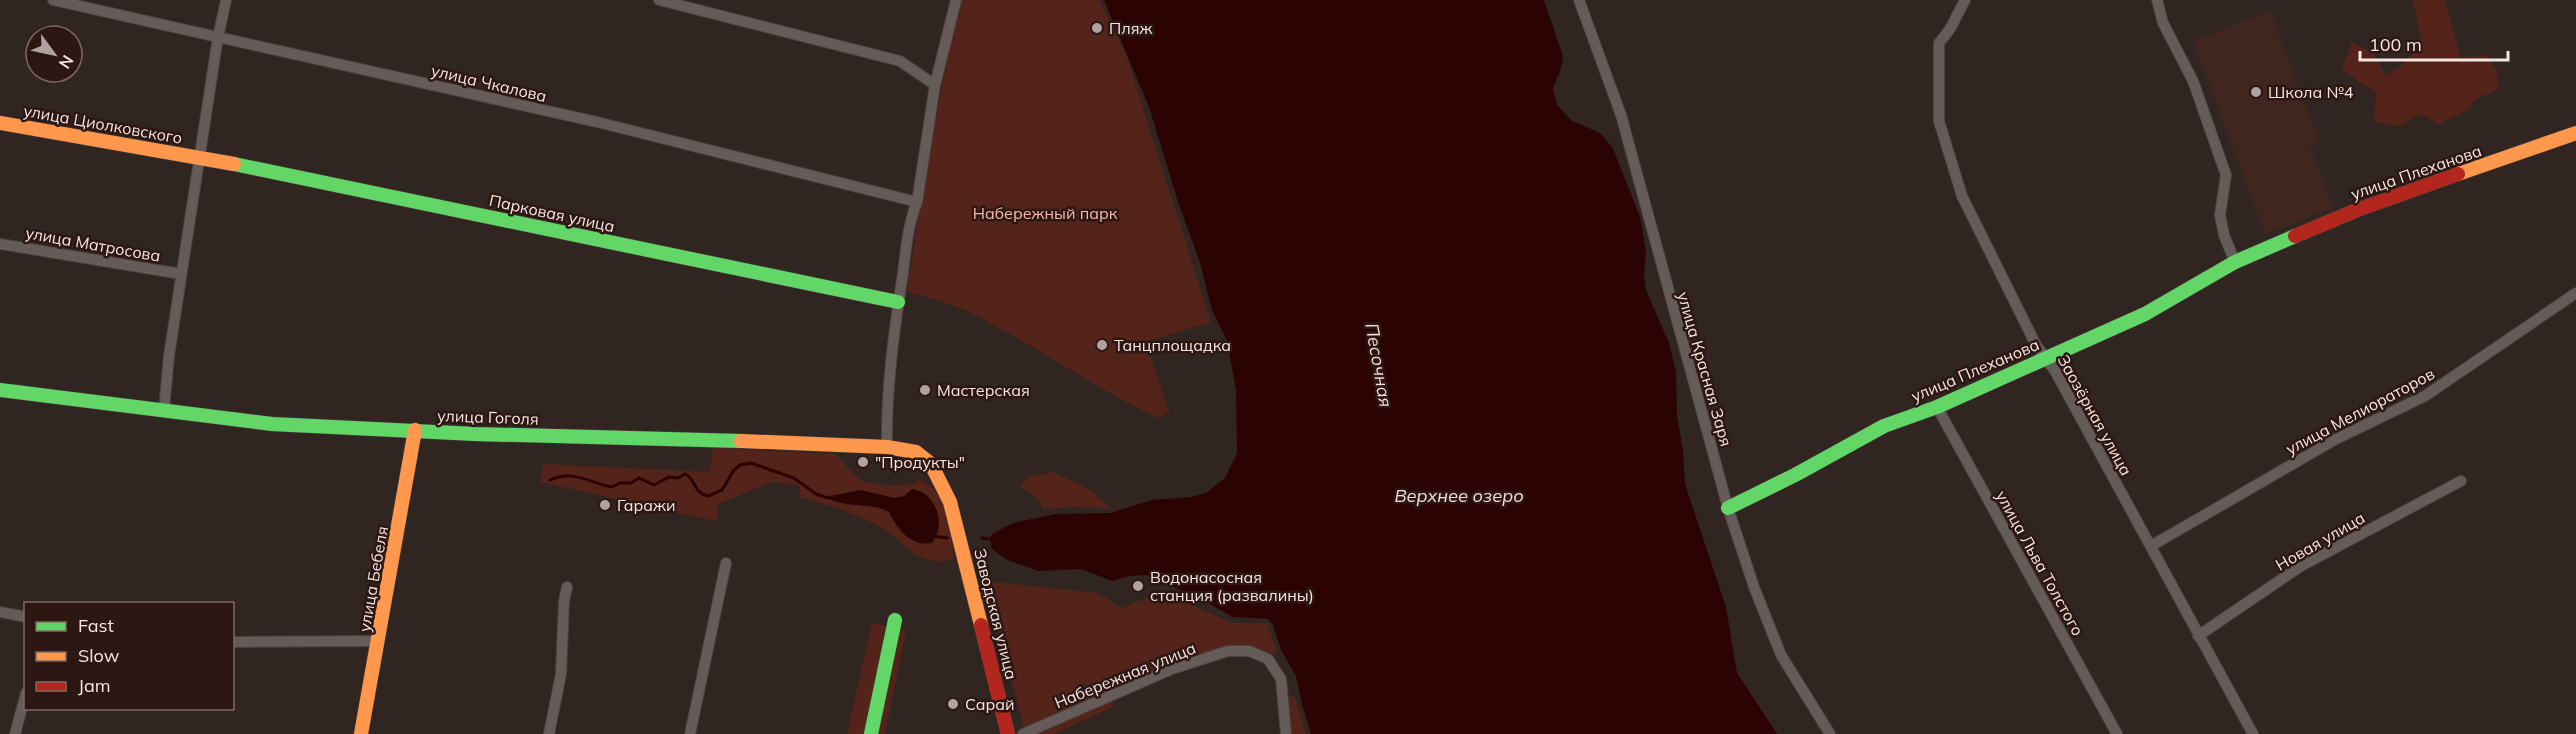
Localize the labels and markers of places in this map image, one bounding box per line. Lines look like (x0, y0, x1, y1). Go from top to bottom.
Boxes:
place label: Пляж (1109, 18, 1152, 38)
marker: Пляж (1090, 21, 1104, 35)
place label: Школа №4 (2268, 82, 2354, 102)
marker: Школа №4 (2249, 85, 2263, 99)
place label: Танцплощадка (1114, 335, 1231, 355)
marker: Танцплощадка (1095, 338, 1109, 352)
place label: Мастерская (937, 380, 1030, 400)
marker: Мастерская (918, 383, 932, 397)
place label: "Продукты" (875, 452, 965, 472)
marker: "Продукты" (856, 455, 870, 469)
place label: Гаражи (617, 495, 675, 515)
marker: Гаражи (598, 498, 612, 512)
place label: Водонасосная станция (развалины) (1150, 567, 1314, 605)
marker: Водонасосная станция (развалины) (1131, 579, 1145, 593)
place label: Сарай (965, 694, 1015, 714)
marker: Сарай (946, 697, 960, 711)

